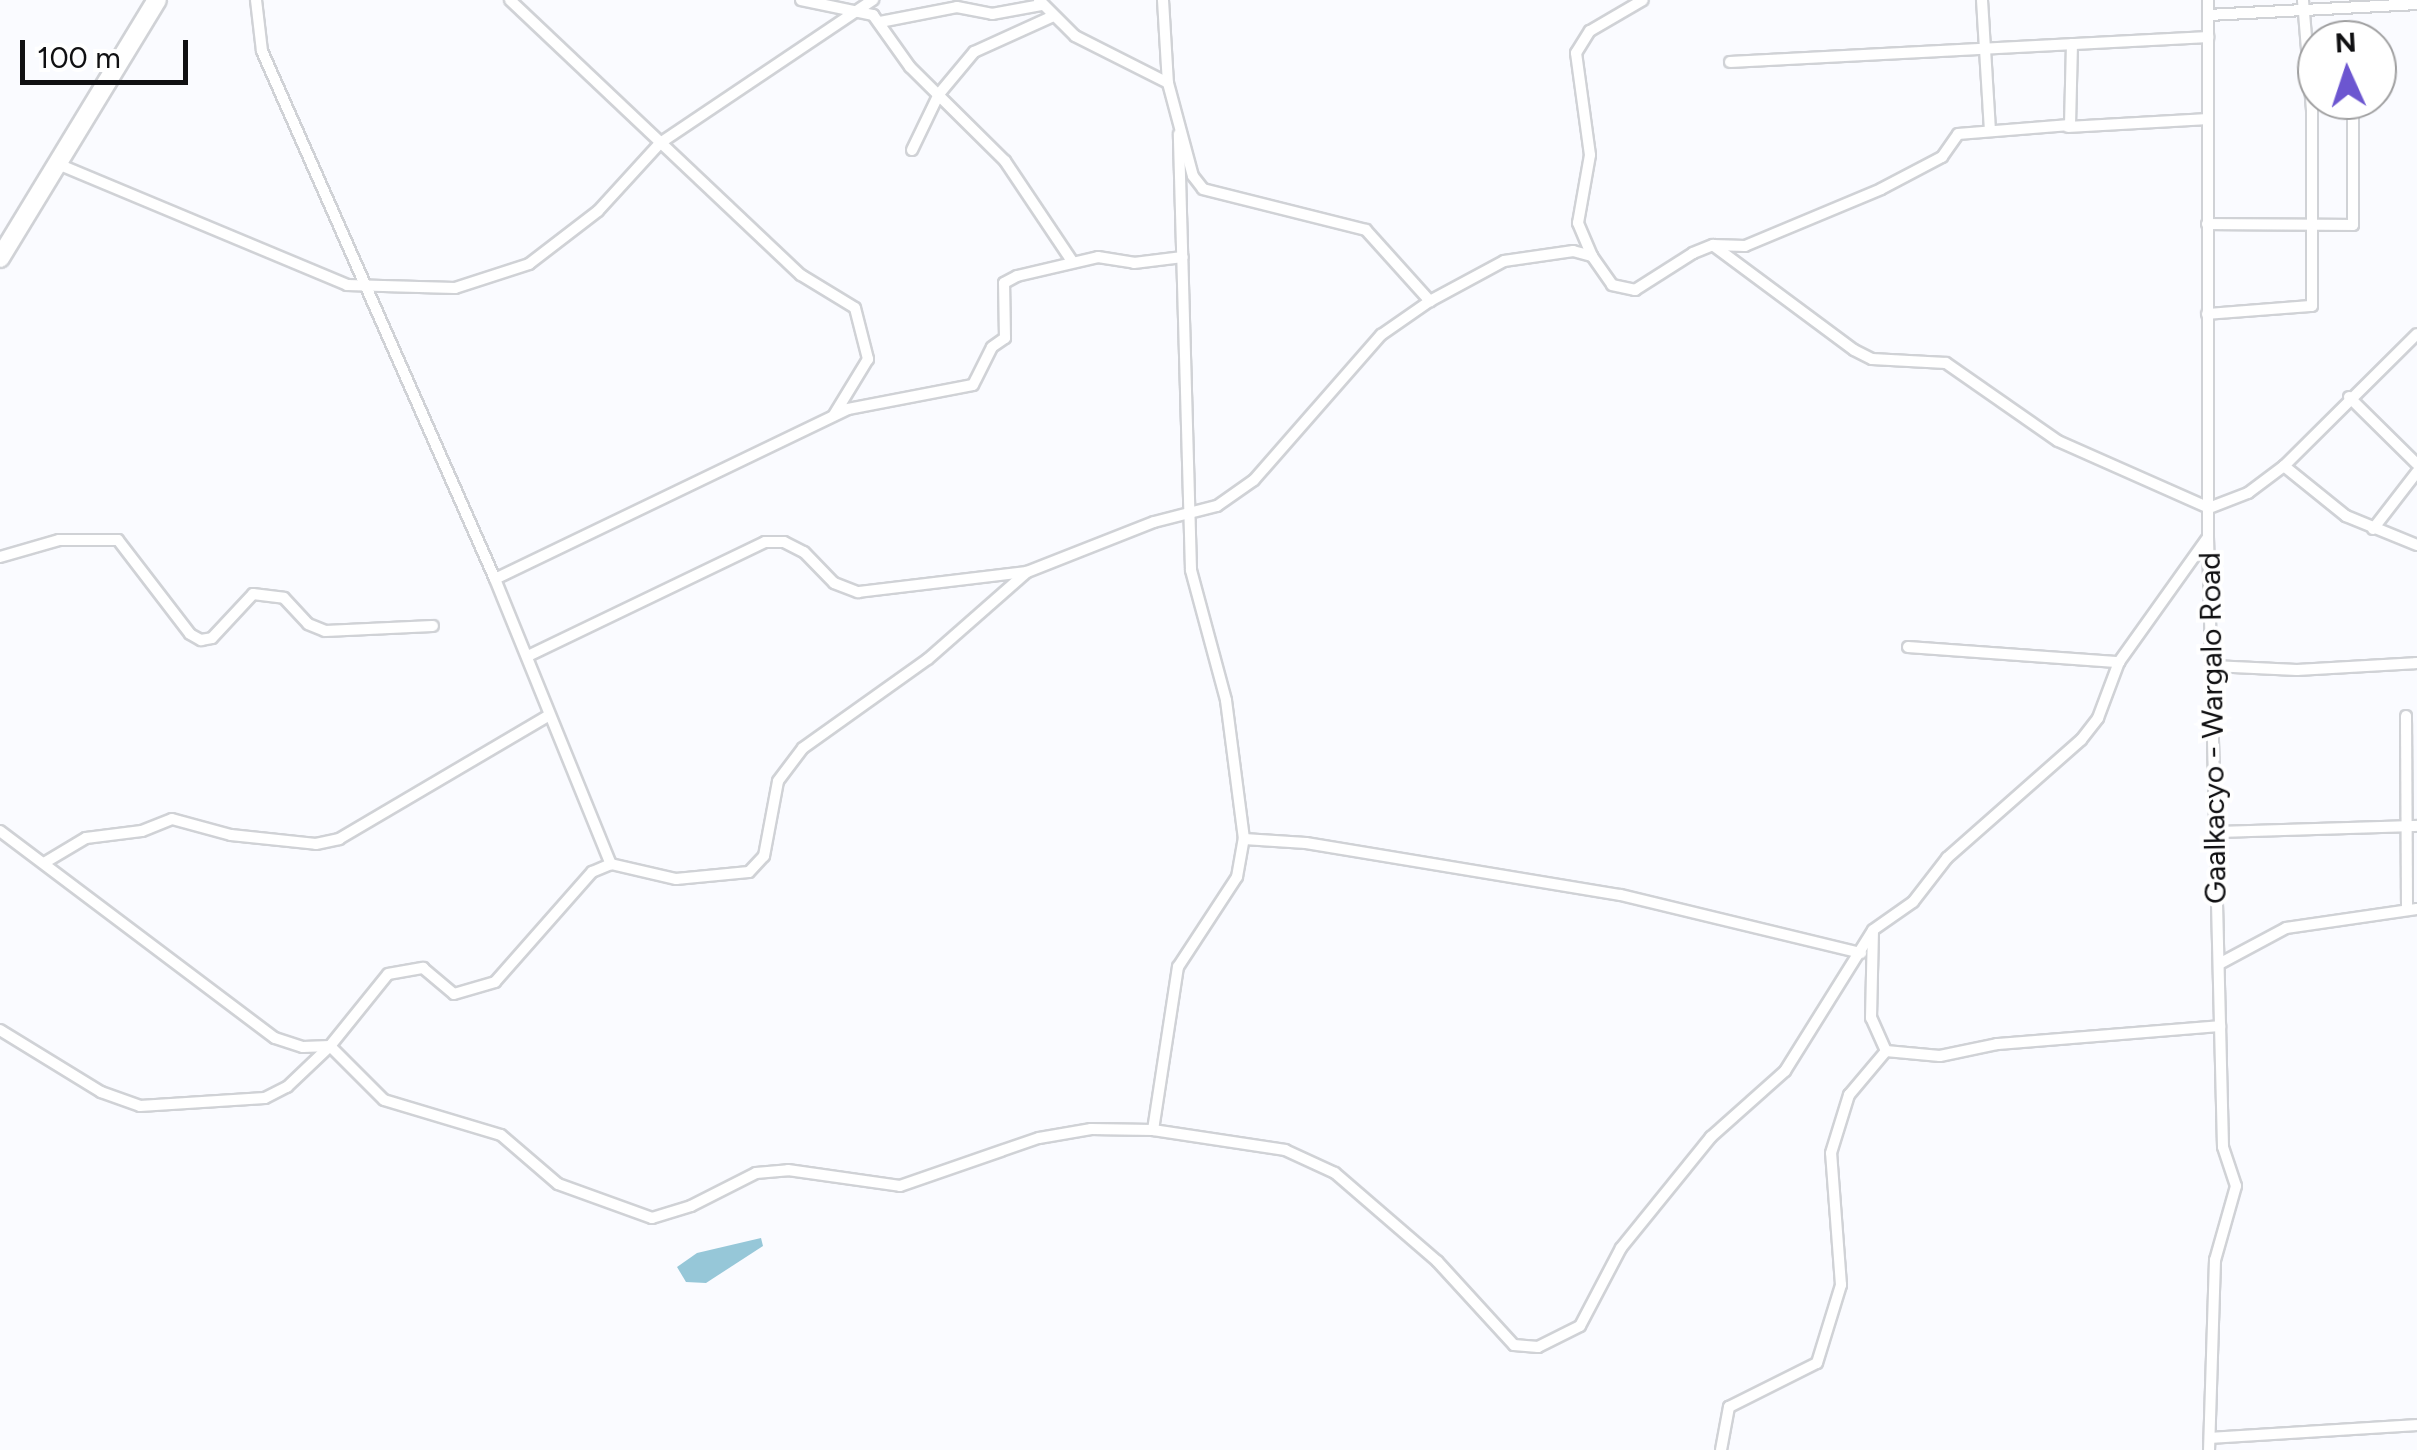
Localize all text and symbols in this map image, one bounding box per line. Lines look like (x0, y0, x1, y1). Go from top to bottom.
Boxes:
scale bar (25, 20, 192, 82)
north arrow (2297, 20, 2397, 120)
text: N (2334, 24, 2357, 60)
text: 100 m (37, 39, 121, 76)
street label: Gaalkacyo - Wargalo Road (2192, 552, 2234, 904)

